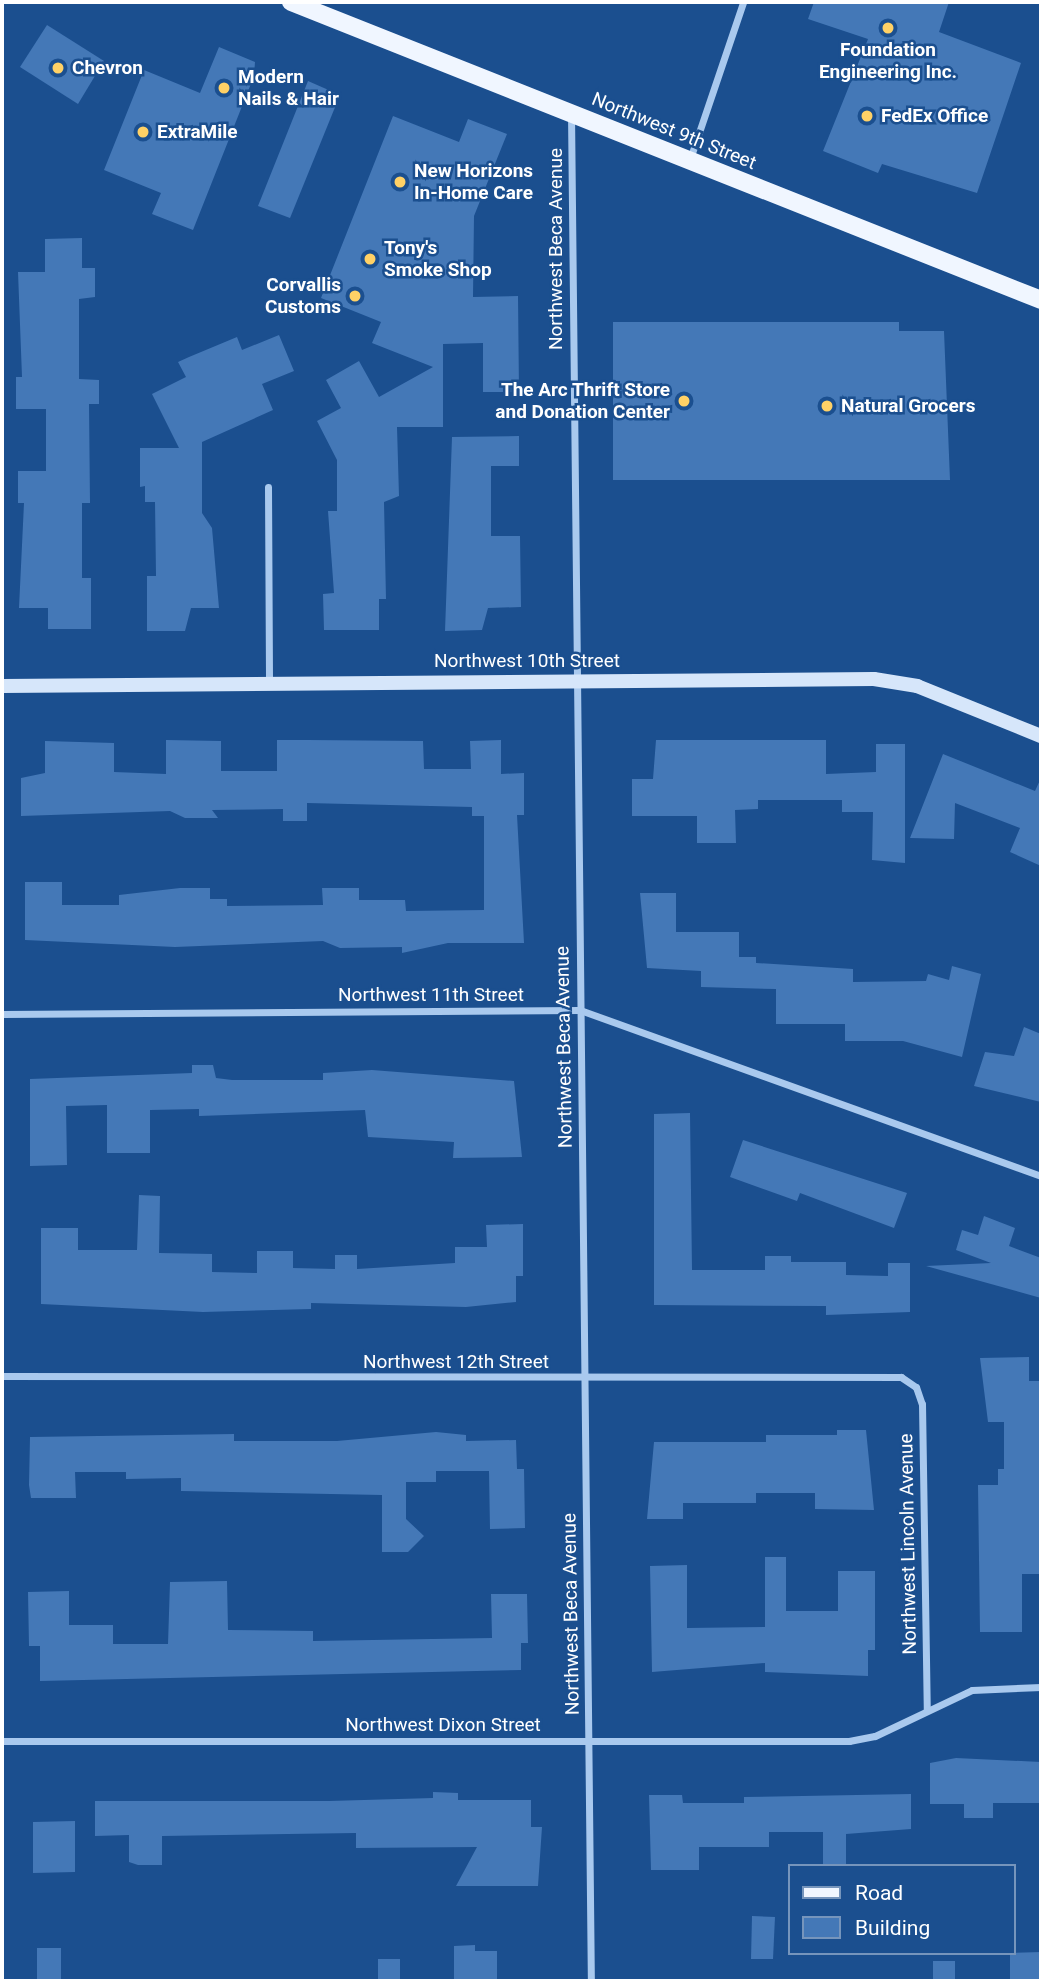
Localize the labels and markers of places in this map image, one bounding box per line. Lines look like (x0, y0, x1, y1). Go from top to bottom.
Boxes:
marker: Foundation Engineering Inc. (880, 20, 896, 36)
place label: Foundation Engineering Inc. (819, 39, 957, 83)
place label: Chevron (72, 57, 143, 79)
marker: Chevron (50, 60, 66, 76)
place label: Modern Nails & Hair (238, 66, 339, 110)
marker: Modern Nails & Hair (216, 80, 232, 96)
place label: FedEx Office (881, 105, 988, 127)
marker: FedEx Office (859, 108, 875, 124)
place label: ExtraMile (157, 121, 238, 143)
marker: ExtraMile (135, 124, 151, 140)
place label: New Horizons In-Home Care (414, 160, 533, 204)
marker: New Horizons In-Home Care (392, 174, 408, 190)
place label: Tony's Smoke Shop (384, 237, 492, 281)
marker: Tony's Smoke Shop (362, 251, 378, 267)
place label: Corvallis Customs (265, 274, 341, 318)
marker: Corvallis Customs (347, 288, 363, 304)
place label: The Arc Thrift Store and Donation Center (495, 379, 670, 423)
marker: The Arc Thrift Store and Donation Center (676, 393, 692, 409)
place label: Natural Grocers (841, 395, 975, 417)
marker: Natural Grocers (819, 398, 835, 414)

